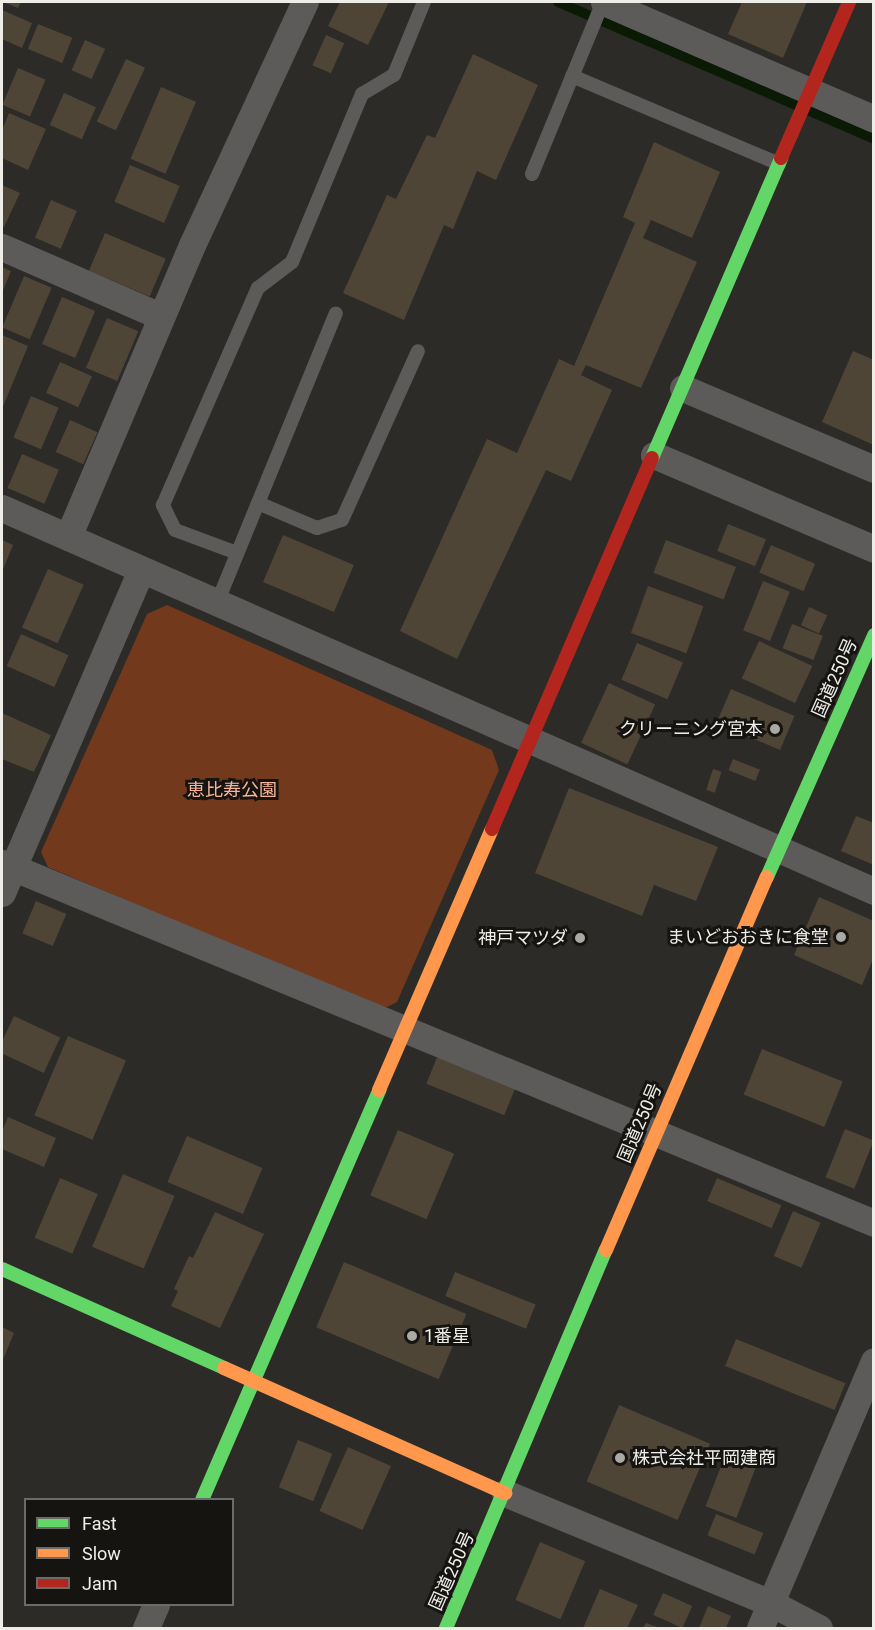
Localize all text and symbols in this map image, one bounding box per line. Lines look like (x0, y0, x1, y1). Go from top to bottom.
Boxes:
street label: 国道250号 (808, 635, 862, 721)
place label: クリーニング宮本 (619, 718, 763, 740)
marker: クリーニング宮本 (768, 722, 782, 736)
park label: 恵比寿公園 (187, 779, 277, 801)
place label: まいどおおきに食堂 (667, 926, 829, 948)
place label: 神戸マツダ (478, 927, 568, 949)
marker: まいどおおきに食堂 (834, 930, 848, 944)
marker: 神戸マツダ (573, 931, 587, 945)
street label: 国道250号 (614, 1080, 666, 1166)
place label: 1番星 (424, 1325, 470, 1347)
marker: 1番星 (405, 1329, 419, 1343)
place label: 株式会社平岡建商 (632, 1447, 776, 1469)
marker: 株式会社平岡建商 (613, 1451, 627, 1465)
legend (24, 1498, 234, 1606)
text: Fast (82, 1513, 117, 1534)
street label: 国道250号 (425, 1528, 479, 1614)
text: Slow (82, 1543, 121, 1564)
text: Jam (82, 1573, 118, 1594)

